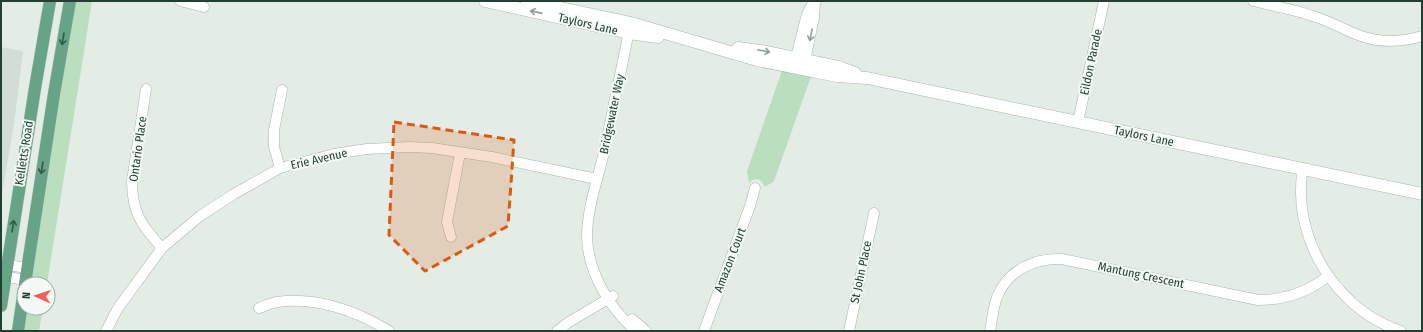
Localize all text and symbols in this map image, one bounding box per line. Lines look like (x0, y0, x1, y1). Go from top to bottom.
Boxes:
one-way arrow (530, 8, 543, 16)
street label: Taylors Lane (557, 10, 619, 38)
one-way arrow (806, 28, 814, 41)
street label: Eildon Parade (1077, 28, 1105, 96)
one-way arrow (58, 32, 66, 45)
one-way arrow (757, 48, 770, 56)
street label: Bridgewater Way (597, 72, 627, 155)
street label: Ontario Place (126, 115, 150, 183)
street label: Kelletts Road (12, 120, 36, 186)
street label: Taylors Lane (1113, 123, 1175, 149)
street label: Erie Avenue (289, 146, 349, 172)
one-way arrow (38, 161, 46, 174)
one-way arrow (9, 220, 17, 233)
street label: Amazon Court (711, 226, 749, 294)
street label: St John Place (848, 239, 874, 305)
street label: Mantung Crescent (1097, 259, 1185, 291)
north arrow (16, 276, 56, 316)
text: N (20, 292, 33, 299)

